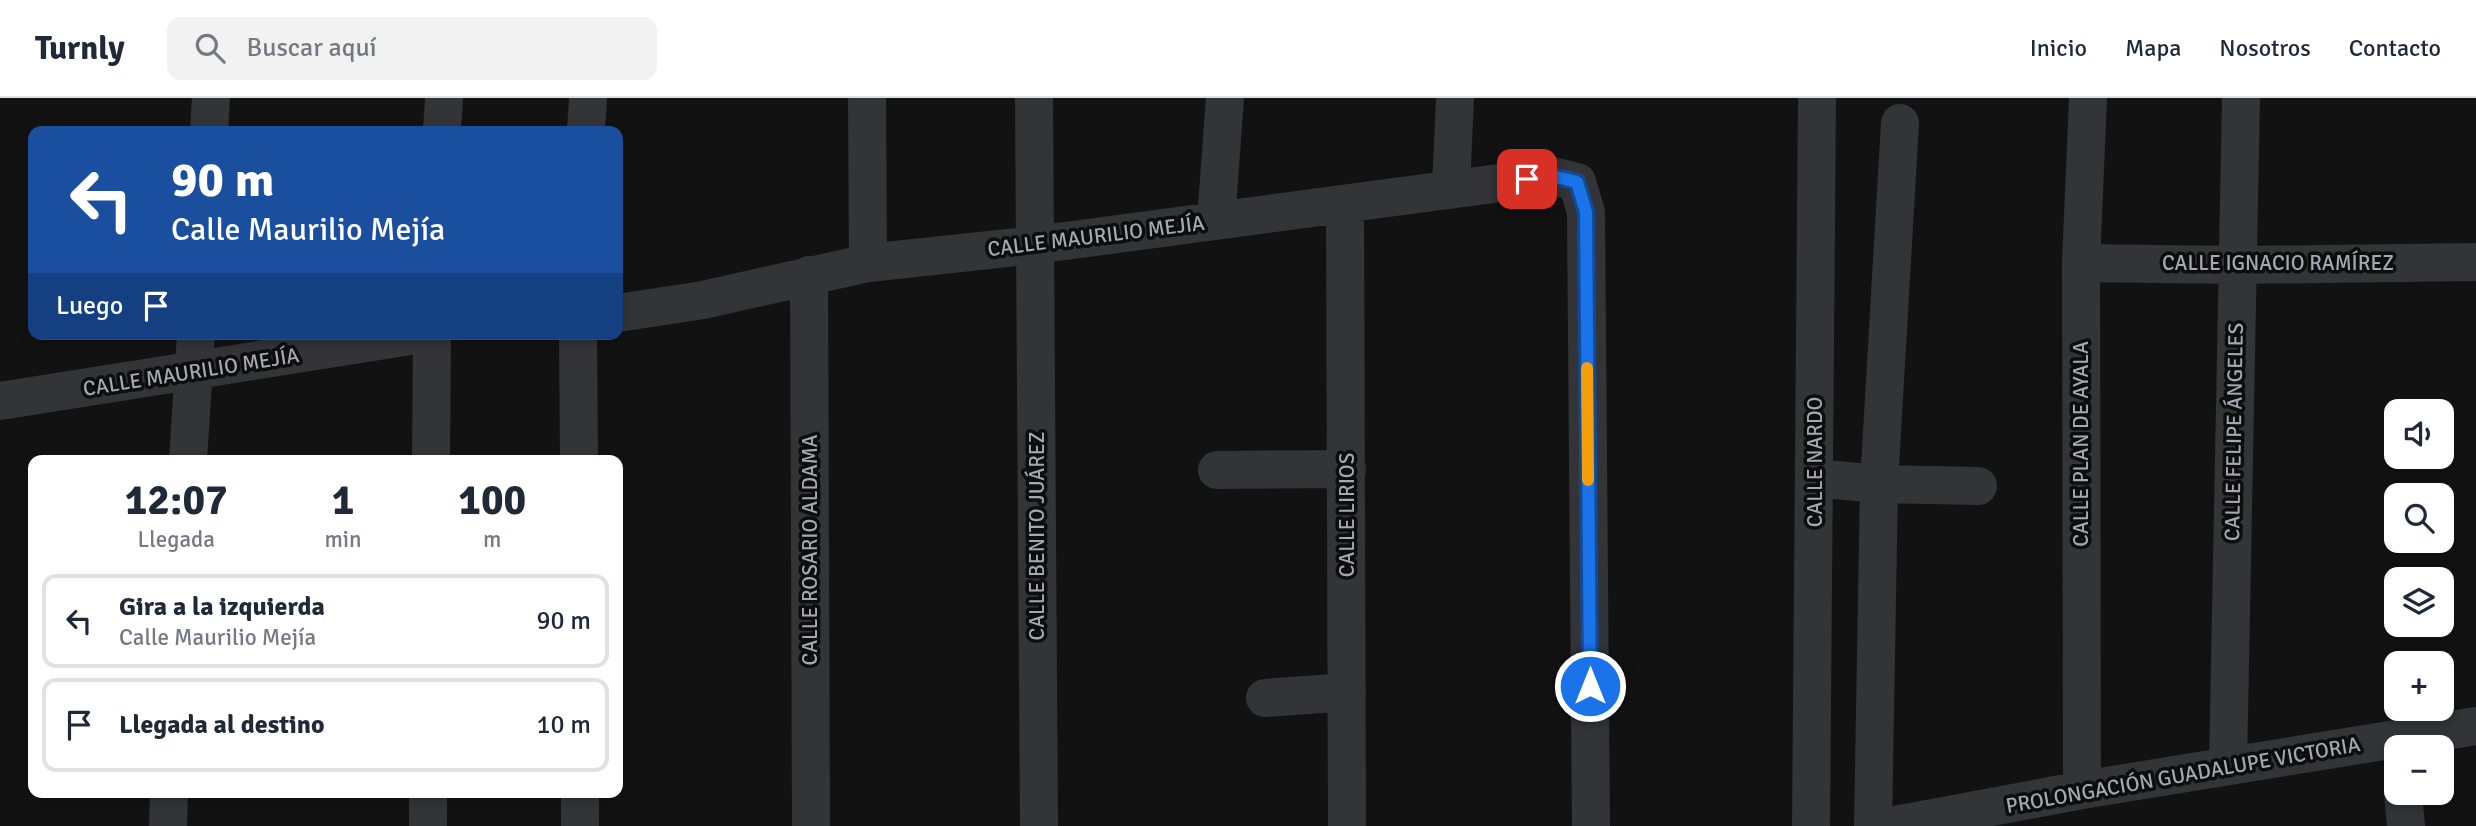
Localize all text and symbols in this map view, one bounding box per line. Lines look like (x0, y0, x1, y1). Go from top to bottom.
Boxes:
search box (167, 17, 657, 80)
text: Turnly (35, 28, 125, 69)
icon: search (191, 29, 229, 67)
text: Buscar aquí (247, 32, 377, 64)
text: Inicio (2030, 33, 2087, 63)
text: Mapa (2125, 33, 2181, 63)
text: Nosotros (2219, 33, 2311, 63)
text: Contacto (2349, 33, 2441, 63)
pin (1497, 149, 1557, 209)
text: 90 m (171, 150, 274, 210)
icon: left (56, 154, 147, 245)
icon: arrive (1508, 160, 1546, 198)
text: Calle Maurilio Mejía (171, 210, 445, 249)
street label: CALLE MAURILIO MEJÍA (986, 210, 1206, 262)
street label: CALLE IGNACIO RAMÍREZ (2162, 250, 2394, 276)
icon: arrive (137, 287, 175, 325)
text: Luego (56, 290, 123, 322)
street label: CALLE FELIPE ÁNGELES (2219, 323, 2249, 541)
street label: CALLE PLAN DE AYALA (2068, 341, 2094, 547)
street label: CALLE MAURILIO MEJÍA (81, 342, 301, 402)
street label: CALLE NARDO (1802, 397, 1828, 527)
map controls (2384, 399, 2454, 805)
button: sound (2384, 399, 2454, 469)
street label: CALLE BENITO JUÁREZ (1024, 432, 1050, 640)
street label: CALLE ROSARIO ALDAMA (797, 434, 823, 665)
street label: CALLE LIRIOS (1334, 453, 1360, 577)
text: 12:07 (125, 475, 228, 526)
text: 1 (332, 475, 354, 526)
text: 100 (458, 475, 526, 526)
button: search (2384, 483, 2454, 553)
text: Llegada (138, 525, 215, 554)
text: min (324, 525, 362, 554)
text: m (483, 525, 501, 554)
button: layers (2384, 567, 2454, 637)
text: Gira a la izquierda (119, 591, 325, 623)
icon: left (60, 602, 98, 640)
text: 90 m (536, 605, 591, 637)
text: Calle Maurilio Mejía (119, 623, 316, 652)
position arrow (1553, 649, 1627, 723)
button: + (2384, 651, 2454, 721)
icon: arrive (60, 706, 98, 744)
text: Llegada al destino (119, 709, 325, 741)
text: 10 m (536, 709, 591, 741)
street label: PROLONGACIÓN GUADALUPE VICTORIA (2004, 731, 2362, 819)
button: − (2384, 735, 2454, 805)

